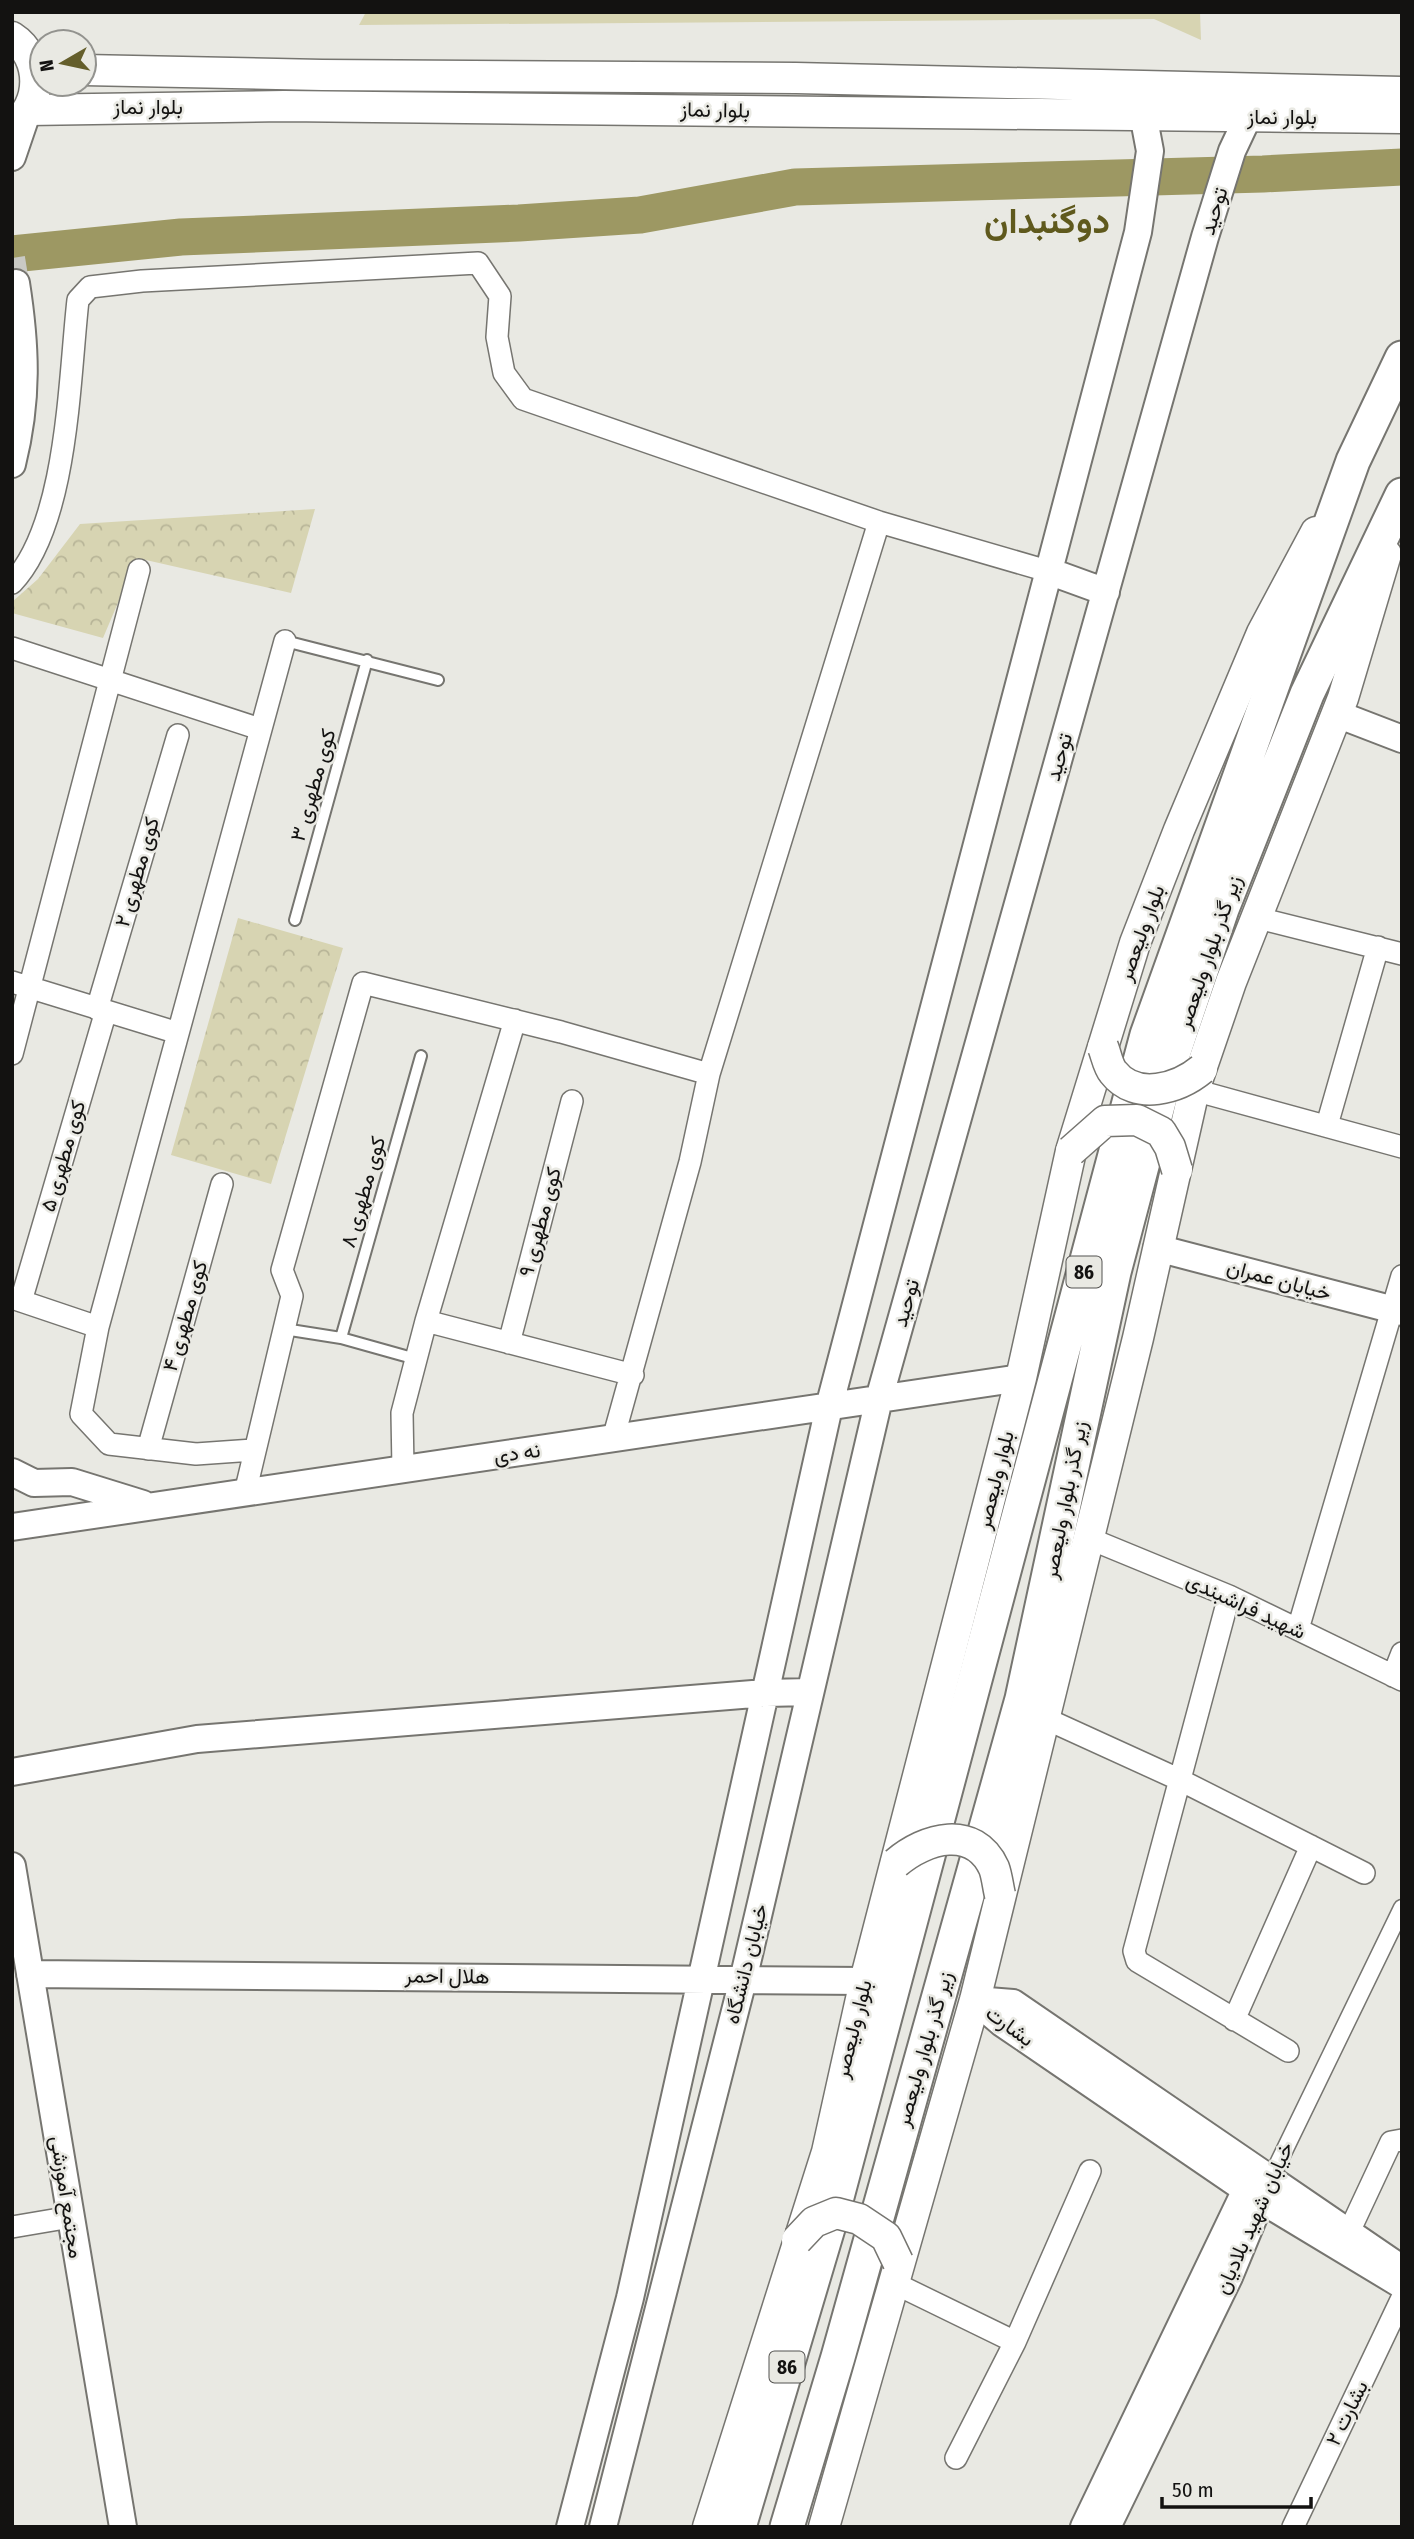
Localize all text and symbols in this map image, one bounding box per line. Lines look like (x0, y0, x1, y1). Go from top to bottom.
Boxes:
north arrow (28, 28, 98, 98)
text: N (34, 58, 59, 73)
street label: بلوار نماز (112, 94, 183, 120)
street label: بلوار نماز (679, 96, 750, 124)
street label: بلوار نماز (1246, 104, 1317, 130)
street label: توحید (1194, 184, 1234, 238)
district label: دوگنبدان (984, 200, 1110, 243)
street label: کوی مطهری ۳ (285, 726, 341, 844)
street label: توحید (1040, 730, 1078, 784)
street label: کوی مطهری ۲ (109, 814, 165, 930)
street label: زیر گذر بلوار ولیعصر (1170, 872, 1247, 1033)
street label: بلوار ولیعصر (1111, 881, 1170, 986)
street label: کوی مطهری ۵ (35, 1097, 91, 1215)
street label: کوی مطهری ۸ (335, 1133, 391, 1251)
street label: کوی مطهری ۹ (513, 1164, 567, 1280)
street label: خیابان عمران (1224, 1254, 1334, 1306)
road number: 86 (1066, 1256, 1102, 1288)
street label: کوی مطهری ۴ (157, 1258, 213, 1374)
street label: توحید (887, 1276, 925, 1330)
street label: زیر گذر بلوار ولیعصر (1037, 1419, 1093, 1582)
street label: بلوار ولیعصر (970, 1428, 1020, 1533)
street label: نه دی (492, 1437, 542, 1469)
street label: شهید فراشبندی (1182, 1567, 1310, 1645)
street label: خیابان دانشگاه (719, 1901, 773, 2027)
street label: هلال احمر (403, 1962, 490, 1990)
street label: زیر گذر بلوار ولیعصر (889, 1968, 959, 2131)
street label: بلوار ولیعصر (828, 1977, 878, 2082)
street label: بشارت (981, 2000, 1039, 2052)
street label: مجتمع آموزشی (43, 2134, 90, 2260)
street label: خیابان شهید بلادیان (1209, 2138, 1299, 2298)
road number: 86 (770, 2352, 804, 2382)
street label: بشارت ۲ (1320, 2376, 1374, 2450)
scale bar (1162, 2466, 1311, 2510)
text: 50 m (1172, 2477, 1214, 2503)

